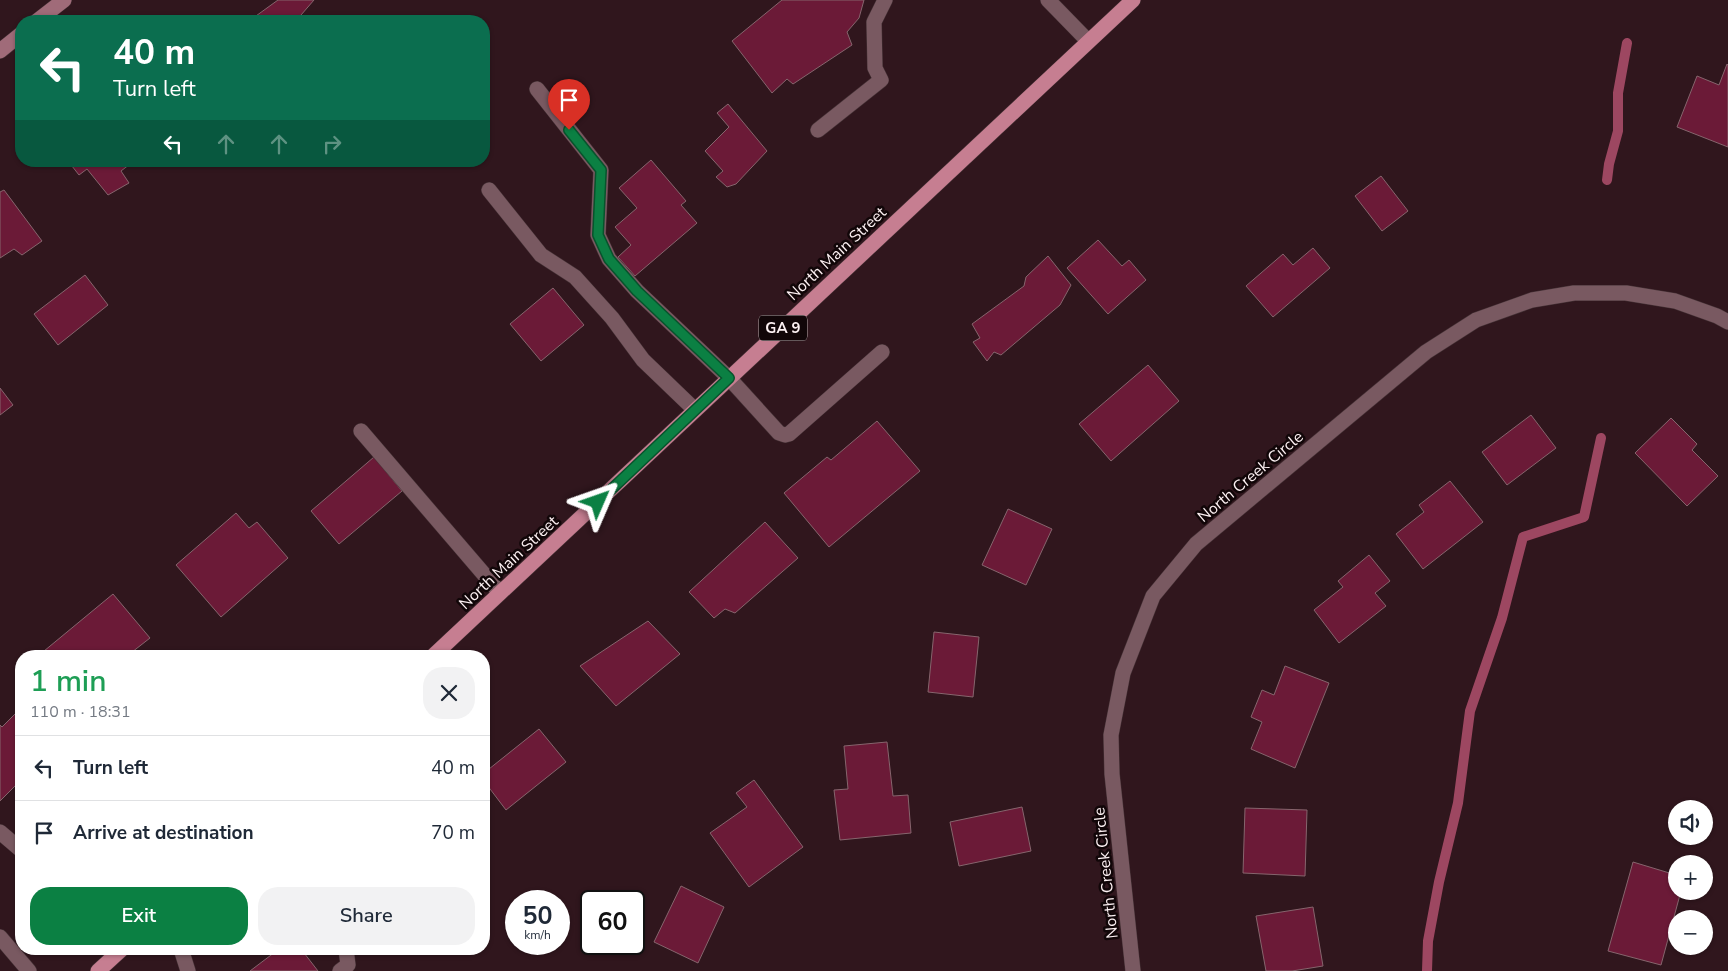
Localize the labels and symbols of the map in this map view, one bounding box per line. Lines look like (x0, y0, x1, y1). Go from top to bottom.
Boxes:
pin (548, 79, 590, 130)
street label: North Main Street (782, 202, 891, 306)
road number: GA 9 (759, 316, 807, 340)
street label: North Creek Circle (1193, 426, 1308, 528)
position arrow (571, 475, 623, 527)
street label: North Main Street (454, 511, 563, 615)
street label: North Creek Circle (1088, 806, 1124, 940)
speed limit sign: 60 (580, 890, 645, 955)

